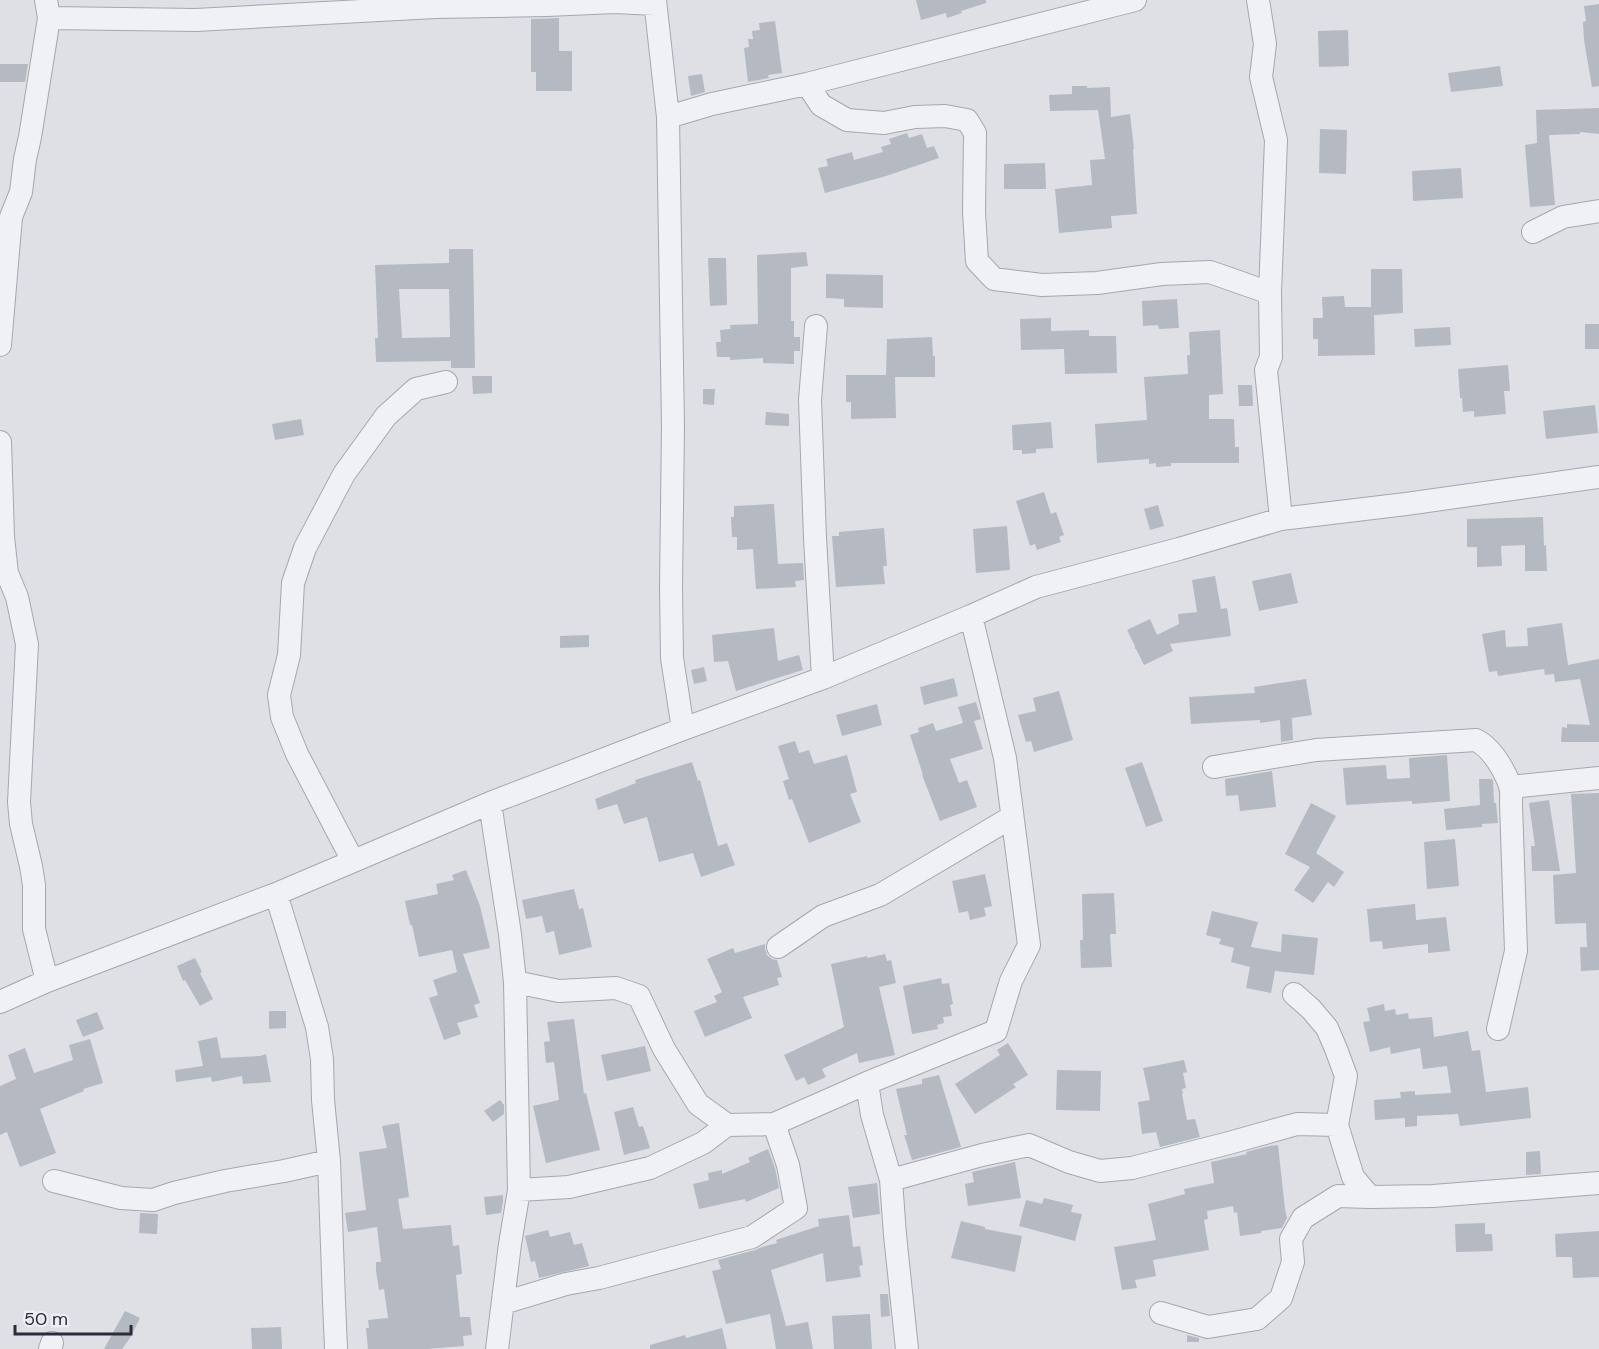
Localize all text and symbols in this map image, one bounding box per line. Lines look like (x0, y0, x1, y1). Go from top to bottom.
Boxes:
scale bar (15, 1298, 130, 1336)
text: 50 m (24, 1307, 68, 1331)

